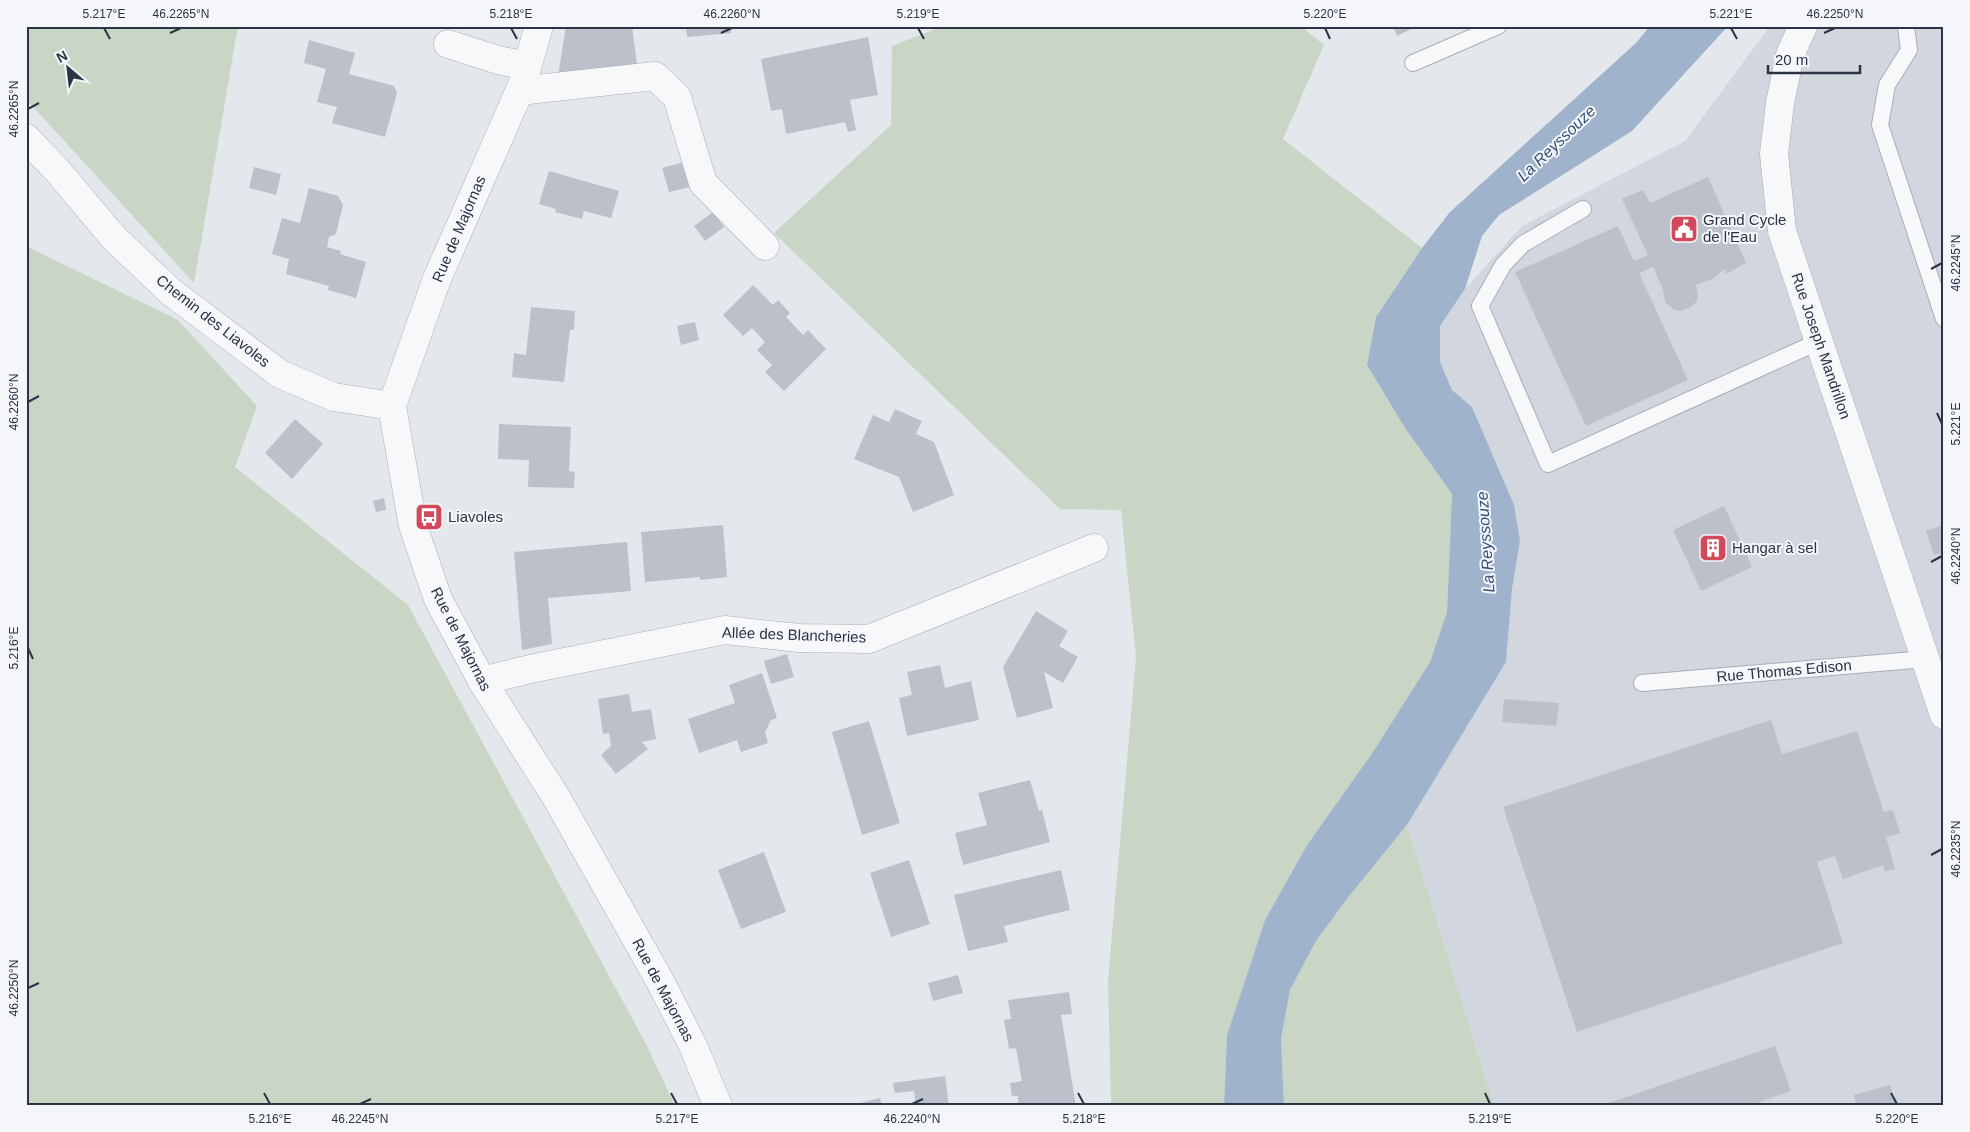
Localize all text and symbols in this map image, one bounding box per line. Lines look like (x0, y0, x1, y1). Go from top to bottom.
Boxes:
text: 5.217°E (83, 7, 125, 21)
text: 46.2265°N (153, 7, 209, 21)
text: 5.218°E (490, 7, 532, 21)
text: 46.2260°N (704, 7, 760, 21)
text: 5.219°E (897, 7, 939, 21)
text: 5.220°E (1304, 7, 1346, 21)
text: 5.221°E (1710, 7, 1752, 21)
text: 46.2250°N (1807, 7, 1863, 21)
north arrow (42, 42, 92, 92)
scale bar (1768, 42, 1860, 74)
text: N (54, 47, 70, 66)
text: 20 m (1775, 51, 1808, 68)
text: 46.2265°N (7, 81, 21, 137)
water label: La Reyssouze (1514, 102, 1599, 185)
street label: Rue de Majornas (428, 173, 489, 285)
place label: Grand Cycle de l'Eau (1703, 211, 1786, 245)
public building icon: Grand Cycle de l'Eau (1669, 214, 1699, 244)
text: 46.2245°N (1949, 235, 1963, 291)
street label: Chemin des Liavoles (153, 271, 273, 370)
street label: Rue Joseph Mandrillon (1788, 271, 1854, 421)
text: 46.2260°N (7, 374, 21, 430)
text: 5.221°E (1949, 403, 1963, 445)
water label: La Reyssouze (1473, 491, 1498, 593)
bus stop icon: Liavoles (414, 502, 444, 532)
place label: Liavoles (448, 508, 503, 525)
text: 46.2240°N (1949, 528, 1963, 584)
building icon: Hangar à sel (1698, 533, 1728, 563)
place label: Hangar à sel (1732, 539, 1817, 556)
street label: Rue de Majornas (428, 584, 495, 694)
street label: Allée des Blancheries (722, 623, 866, 646)
text: 5.216°E (7, 627, 21, 669)
street label: Rue Thomas Edison (1716, 656, 1852, 685)
text: 46.2235°N (1949, 821, 1963, 877)
street label: Rue de Majornas (629, 935, 698, 1044)
text: 46.2250°N (7, 960, 21, 1016)
text: 5.216°E (249, 1112, 291, 1126)
text: 46.2245°N (332, 1112, 388, 1126)
text: 5.217°E (656, 1112, 698, 1126)
text: 46.2240°N (884, 1112, 940, 1126)
text: 5.218°E (1063, 1112, 1105, 1126)
text: 5.219°E (1469, 1112, 1511, 1126)
text: 5.220°E (1876, 1112, 1918, 1126)

